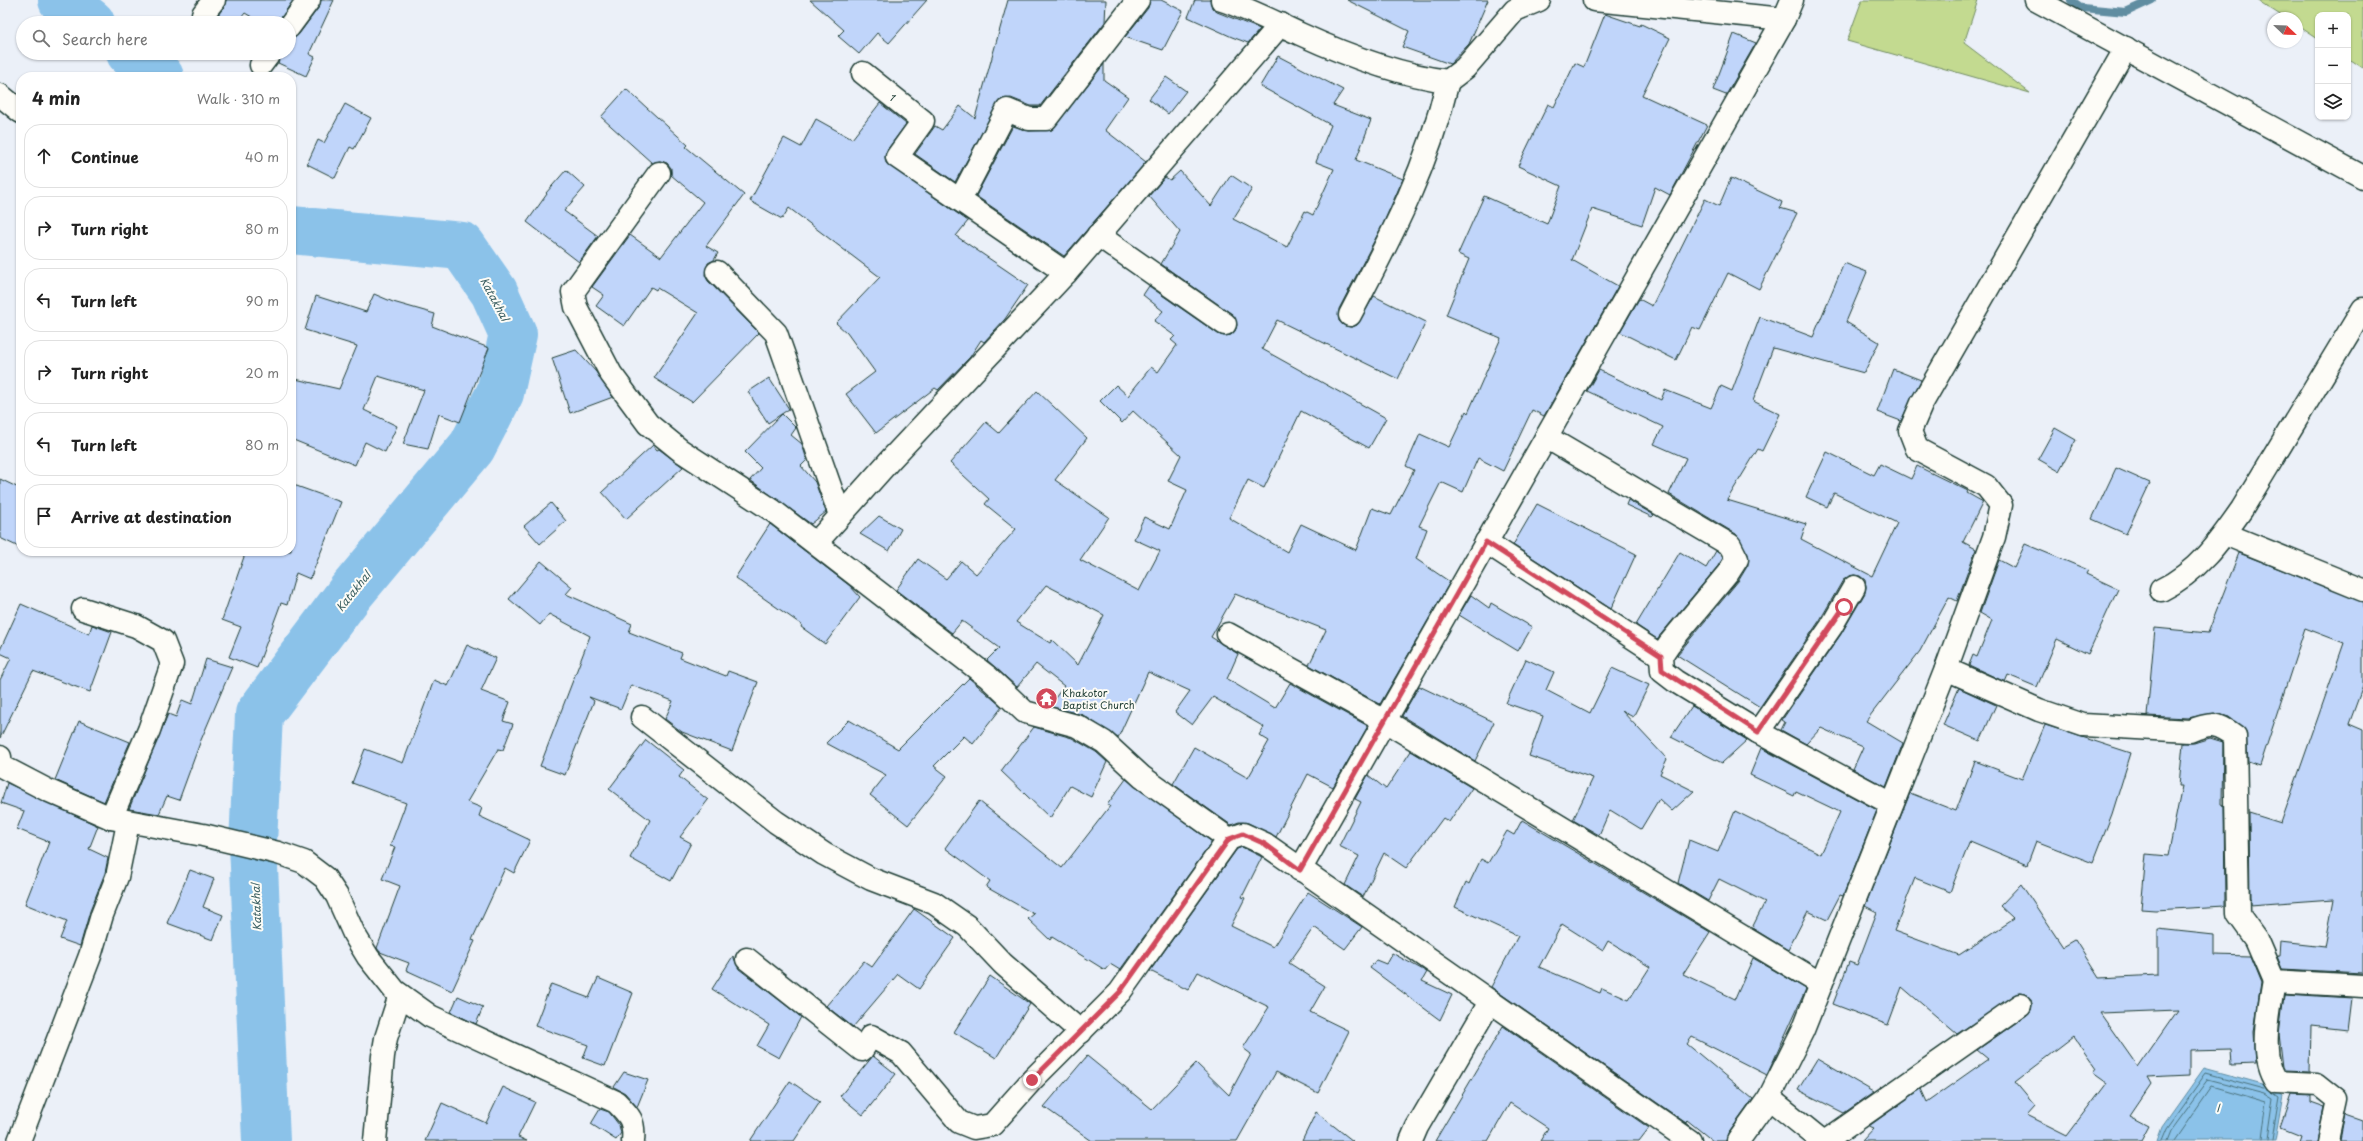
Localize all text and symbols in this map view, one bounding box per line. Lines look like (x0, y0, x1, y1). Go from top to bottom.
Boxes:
north arrow (2267, 12, 2303, 48)
map controls (2315, 12, 2351, 120)
button: + (2315, 12, 2351, 48)
search box (16, 16, 296, 60)
icon: search (30, 27, 52, 49)
text: Search here (62, 27, 148, 50)
button: − (2315, 48, 2351, 84)
button: layers (2315, 84, 2351, 120)
text: 4 min (32, 85, 80, 111)
text: Walk · 310 m (197, 89, 280, 108)
street label: 1 (887, 90, 899, 104)
icon: ahead (33, 145, 55, 167)
text: Continue (71, 145, 139, 168)
text: 40 m (245, 147, 279, 166)
icon: right (33, 217, 55, 239)
text: Turn right (71, 217, 148, 240)
text: 80 m (245, 219, 279, 238)
water label: Katakhal (476, 274, 514, 325)
icon: left (33, 289, 55, 311)
text: Turn left (71, 289, 137, 312)
text: 90 m (246, 291, 279, 310)
icon: right (33, 361, 55, 383)
text: Turn right (71, 361, 148, 384)
text: 20 m (245, 363, 279, 382)
icon: left (33, 433, 55, 455)
text: Turn left (71, 433, 137, 456)
text: 80 m (245, 435, 279, 454)
icon: arrive (33, 505, 55, 527)
text: Arrive at destination (71, 505, 232, 528)
water label: Katakhal (332, 566, 376, 615)
route start (1835, 598, 1853, 616)
temple icon: Khakotor Baptist Church (1033, 685, 1059, 711)
place label: Khakotor Baptist Church (1062, 685, 1135, 712)
water label: Katakhal (247, 881, 265, 931)
route end (1023, 1071, 1041, 1089)
water label: I (2216, 1099, 2221, 1116)

